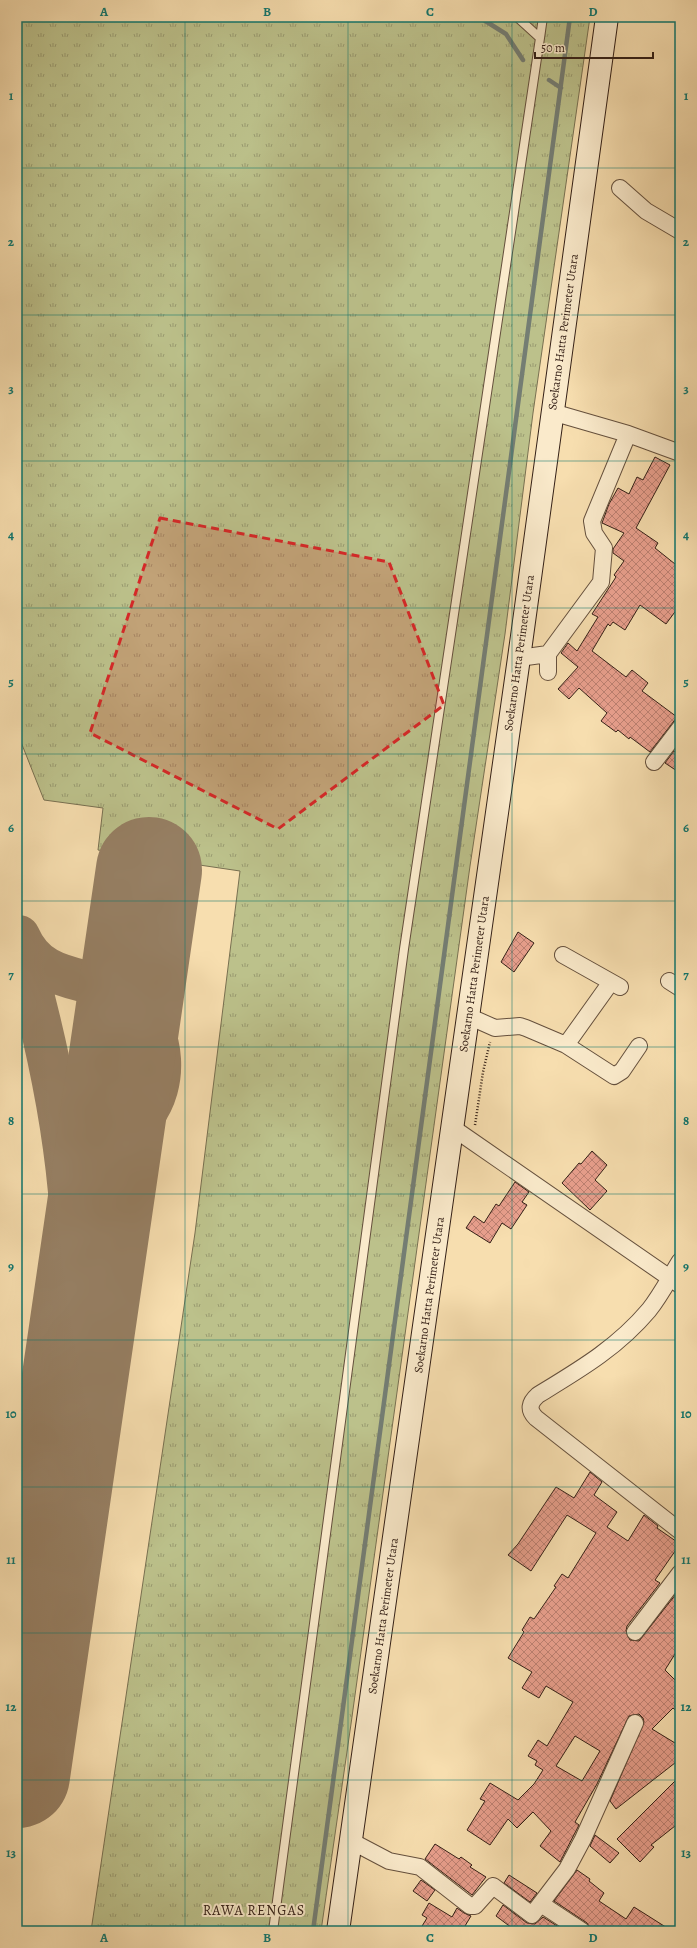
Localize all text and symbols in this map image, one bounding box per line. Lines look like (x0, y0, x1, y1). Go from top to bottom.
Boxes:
text: A (99, 3, 109, 20)
text: B (263, 3, 271, 20)
text: C (426, 3, 434, 20)
text: D (588, 3, 598, 20)
scale bar (535, 34, 653, 60)
text: 50 m (541, 40, 565, 56)
text: 1 (9, 87, 14, 104)
text: 1 (684, 87, 689, 104)
text: 2 (8, 233, 15, 250)
text: 2 (683, 233, 690, 250)
street label: Soekarno Hatta Perimeter Utara (544, 253, 582, 411)
text: 3 (8, 380, 14, 397)
text: 3 (683, 380, 689, 397)
text: 4 (8, 526, 14, 543)
text: 4 (683, 526, 689, 543)
street label: Soekarno Hatta Perimeter Utara (500, 574, 538, 732)
text: 5 (8, 673, 14, 690)
text: 5 (683, 673, 689, 690)
text: 6 (8, 819, 14, 836)
text: 6 (683, 819, 689, 836)
street label: Soekarno Hatta Perimeter Utara (455, 895, 493, 1053)
text: 7 (8, 966, 14, 983)
text: 7 (683, 966, 689, 983)
text: 8 (8, 1112, 14, 1129)
text: 8 (683, 1112, 689, 1129)
street label: Soekarno Hatta Perimeter Utara (410, 1216, 448, 1374)
text: 9 (8, 1258, 14, 1275)
text: 9 (683, 1258, 689, 1275)
text: 10 (5, 1405, 17, 1422)
text: 10 (680, 1405, 692, 1422)
street label: Soekarno Hatta Perimeter Utara (364, 1537, 402, 1695)
text: 11 (6, 1551, 16, 1568)
text: 11 (681, 1551, 691, 1568)
text: 12 (6, 1698, 17, 1715)
text: 12 (681, 1698, 692, 1715)
text: 13 (6, 1844, 17, 1861)
text: 13 (681, 1844, 692, 1861)
district label: RAWA RENGAS (203, 1901, 305, 1920)
text: A (99, 1929, 109, 1946)
text: B (263, 1929, 271, 1946)
text: C (426, 1929, 434, 1946)
text: D (588, 1929, 598, 1946)

